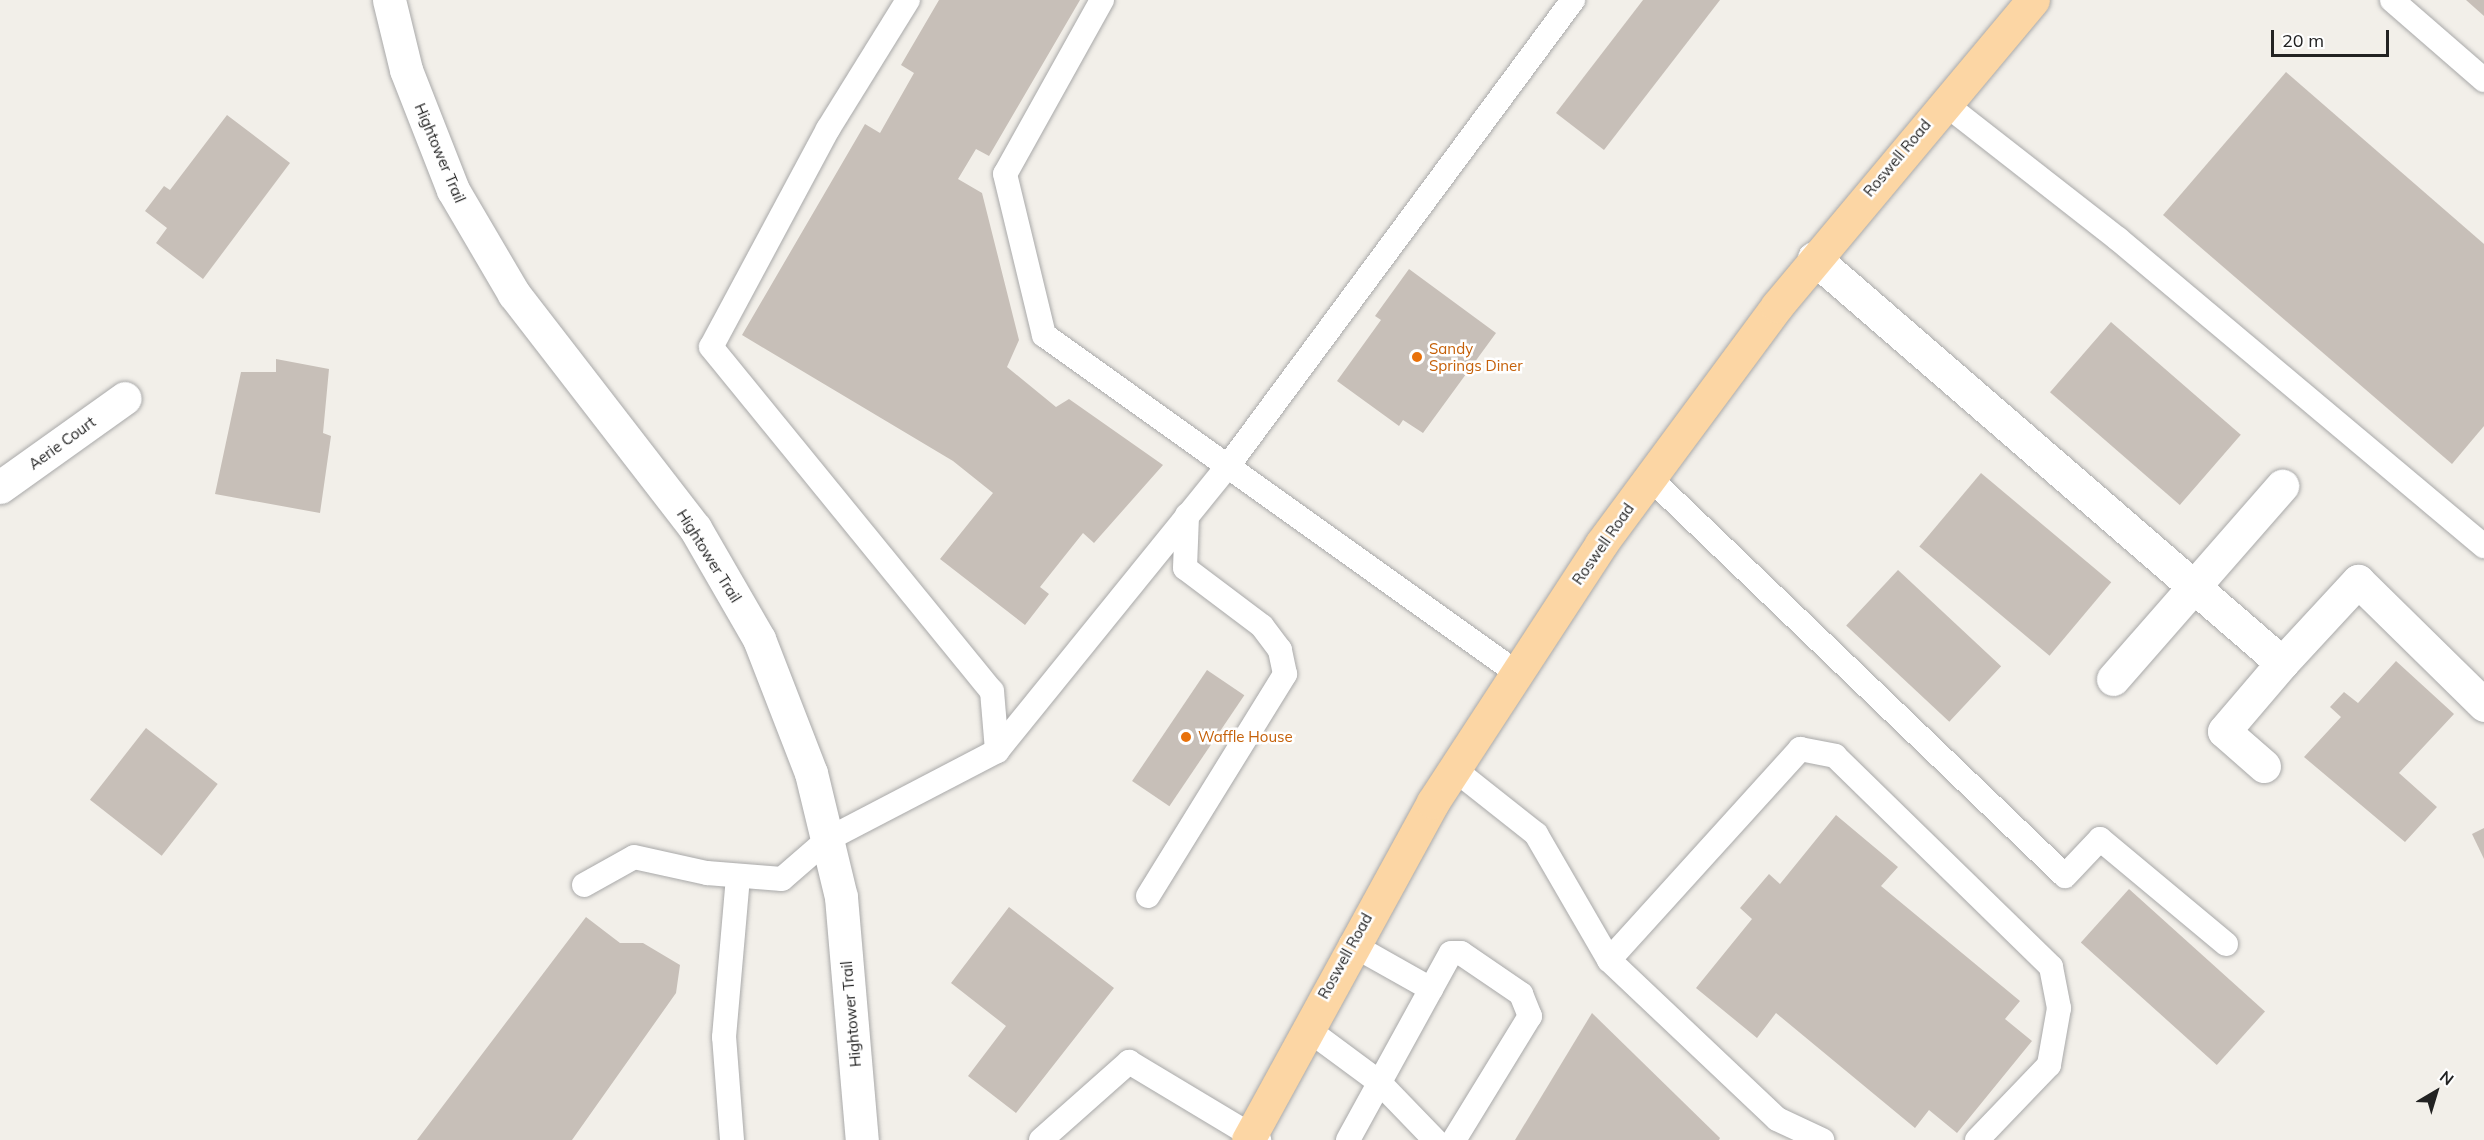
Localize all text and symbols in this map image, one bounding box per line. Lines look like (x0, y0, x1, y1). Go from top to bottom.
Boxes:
scale bar (2274, 18, 2392, 56)
text: 20 m (2282, 29, 2324, 52)
street label: Hightower Trail (411, 101, 469, 205)
street label: Roswell Road (1860, 116, 1934, 200)
place label: Sandy Springs Diner (1429, 339, 1523, 374)
marker: Sandy Springs Diner (1410, 350, 1424, 364)
street label: Aerie Court (25, 413, 99, 473)
street label: Roswell Road (1568, 500, 1638, 588)
street label: Hightower Trail (673, 506, 745, 606)
place label: Waffle House (1198, 728, 1293, 746)
marker: Waffle House (1179, 730, 1193, 744)
street label: Roswell Road (1314, 910, 1376, 1002)
street label: Hightower Trail (837, 960, 865, 1068)
north arrow (2406, 1062, 2466, 1122)
text: N (2436, 1066, 2458, 1089)

